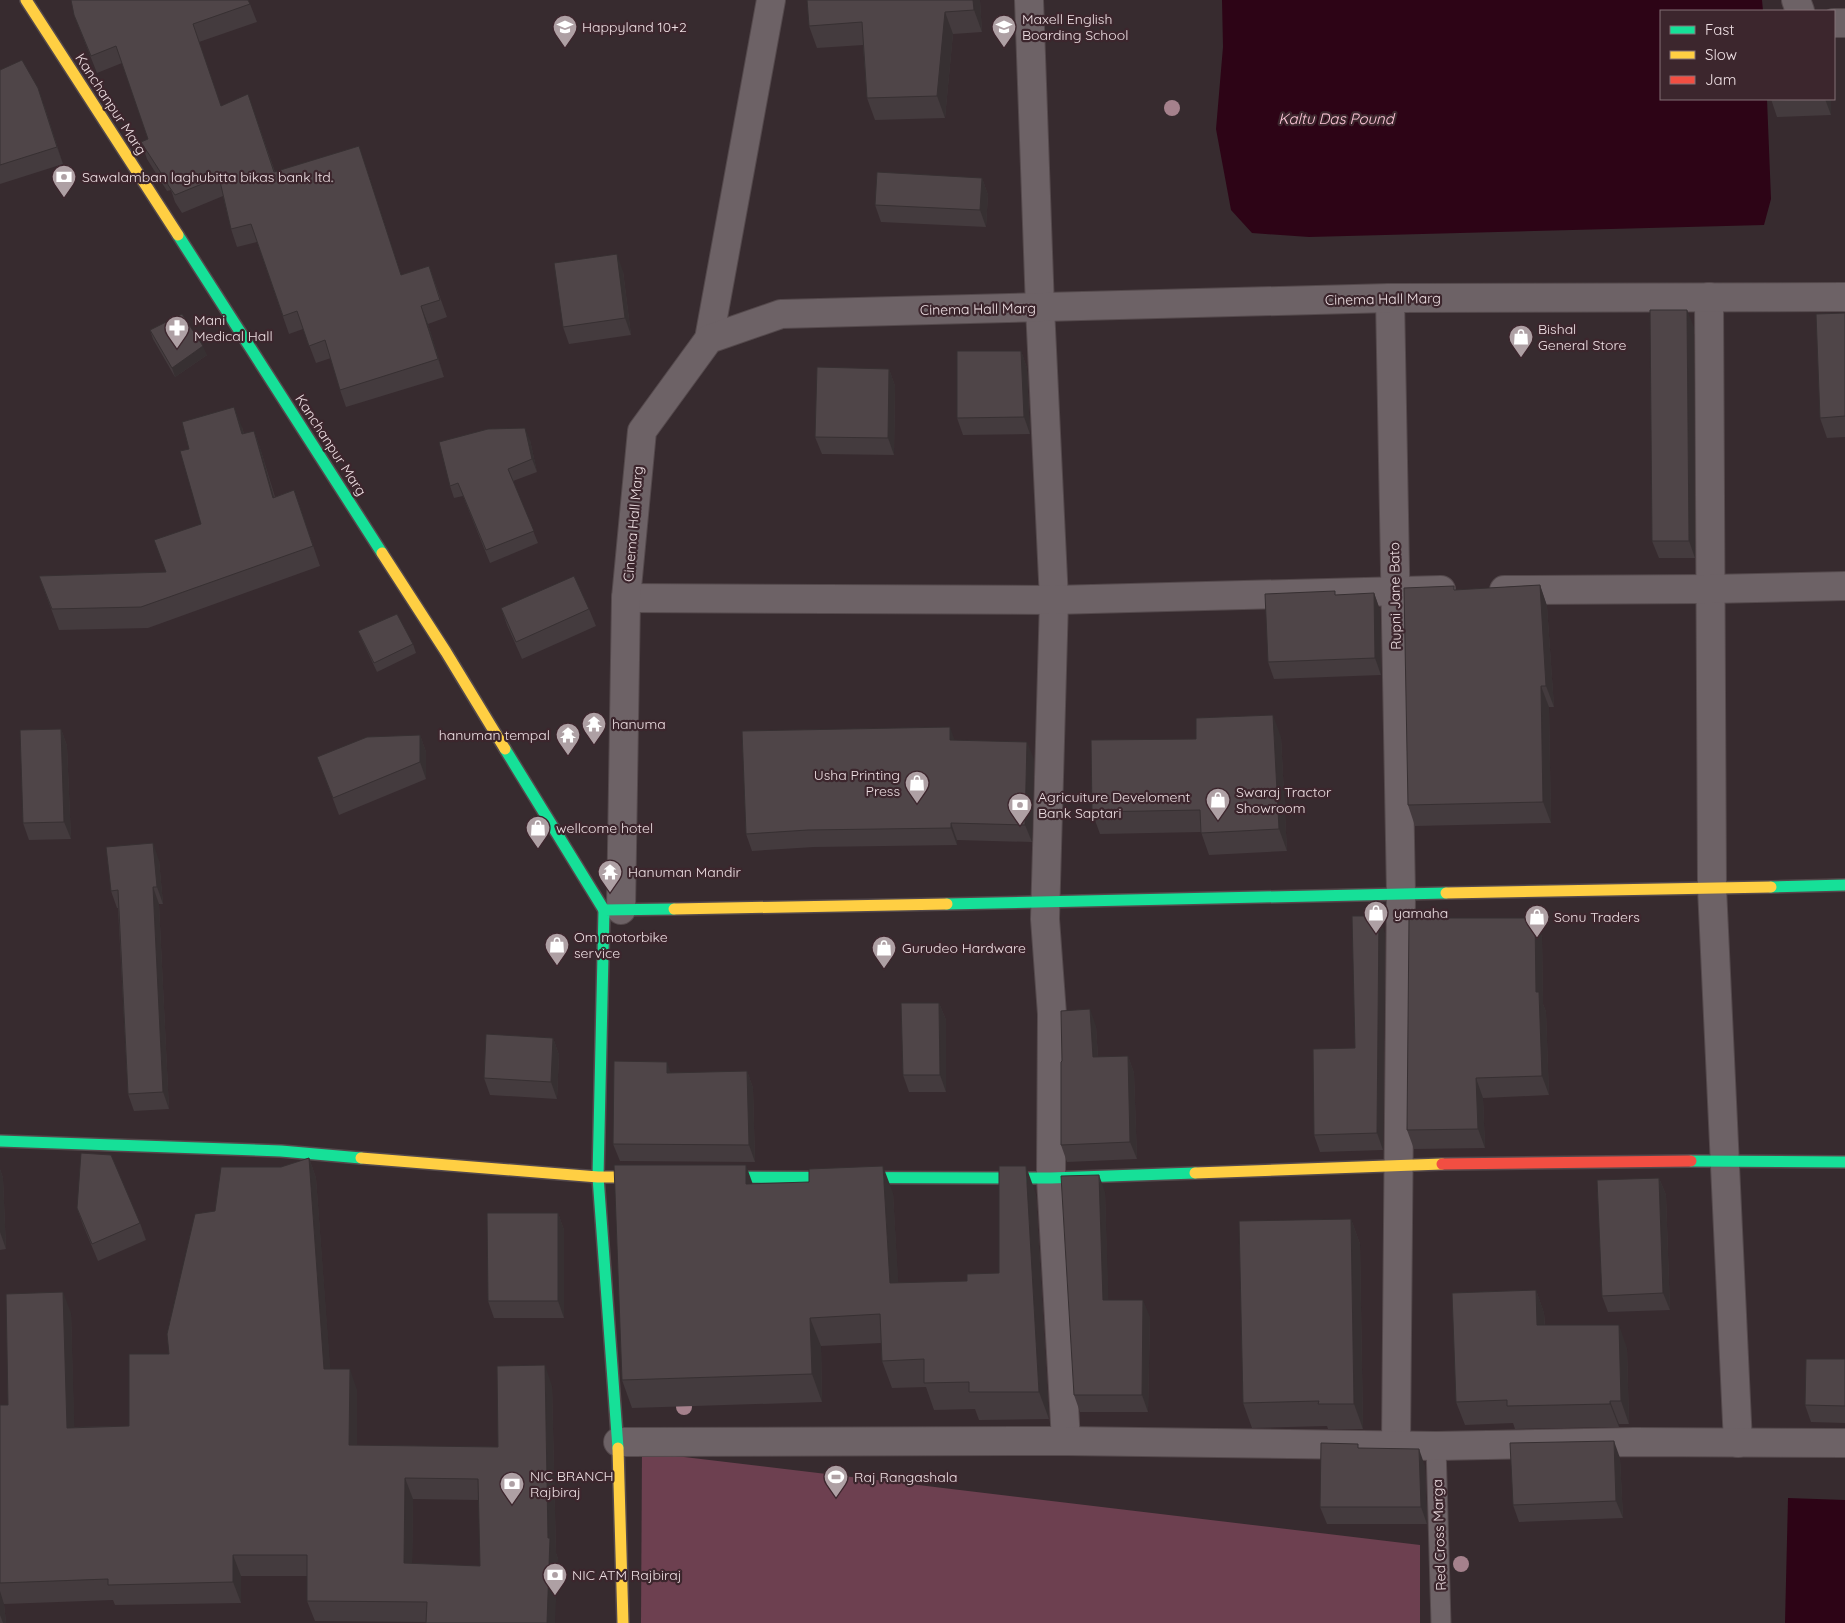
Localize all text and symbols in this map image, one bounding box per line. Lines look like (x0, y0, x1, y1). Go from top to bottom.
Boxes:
place label: Maxell English Boarding School (1022, 10, 1128, 44)
legend (1660, 10, 1835, 100)
school or university icon: Happyland 10+2 (552, 14, 578, 48)
school or university icon: Maxell English Boarding School (991, 14, 1017, 48)
place label: Happyland 10+2 (582, 18, 687, 36)
text: Fast (1705, 20, 1734, 39)
text: Slow (1705, 45, 1737, 64)
street label: Kanchanpur Marg (71, 50, 151, 158)
text: Jam (1705, 70, 1736, 89)
water label: Kaltu Das Pound (1278, 109, 1396, 128)
bank icon: Sawalamban laghubitta bikas bank ltd. (51, 164, 77, 198)
place label: Sawalamban laghubitta bikas bank ltd. (82, 168, 333, 186)
street label: Cinema Hall Marg (1325, 289, 1441, 309)
street label: Cinema Hall Marg (920, 299, 1036, 319)
place label: Mani Medical Hall (194, 311, 273, 345)
pharmacy icon: Mani Medical Hall (164, 315, 190, 349)
place label: Bishal General Store (1538, 320, 1626, 354)
shop icon: Bishal General Store (1508, 324, 1534, 358)
street label: Kanchanpur Marg (291, 391, 371, 499)
street label: Cinema Hall Marg (619, 465, 647, 583)
street label: Rupni Jane Bato (1385, 542, 1405, 650)
temple icon: hanuma (581, 711, 607, 745)
place label: hanuma (612, 715, 666, 733)
temple icon: hanuman tempal (555, 722, 581, 756)
place label: hanuman tempal (439, 726, 550, 744)
place label: Usha Printing Press (814, 766, 900, 800)
shop icon: Usha Printing Press (904, 770, 930, 804)
place label: Swaraj Tractor Showroom (1236, 783, 1332, 817)
shop icon: Swaraj Tractor Showroom (1205, 787, 1231, 821)
place label: Agricuiture Develoment Bank Saptari (1038, 788, 1190, 822)
bank icon: Agricuiture Develoment Bank Saptari (1007, 792, 1033, 826)
shop icon: wellcome hotel (525, 815, 551, 849)
place label: wellcome hotel (556, 819, 653, 837)
temple icon: Hanuman Mandir (597, 859, 623, 893)
place label: Hanuman Mandir (628, 863, 741, 881)
shop icon: yamaha (1363, 900, 1389, 934)
place label: yamaha (1394, 904, 1448, 922)
shop icon: Sonu Traders (1524, 904, 1550, 938)
place label: Sonu Traders (1554, 908, 1640, 926)
place label: Om motorbike service (574, 928, 668, 962)
shop icon: Om motorbike service (544, 932, 570, 966)
shop icon: Gurudeo Hardware (871, 935, 897, 969)
place label: Gurudeo Hardware (902, 939, 1026, 957)
sports icon: Raj Rangashala (823, 1464, 849, 1498)
place label: NIC BRANCH Rajbiraj (530, 1467, 614, 1501)
place label: Raj Rangashala (854, 1468, 957, 1486)
bank icon: NIC BRANCH Rajbiraj (499, 1471, 525, 1505)
street label: Red Cross Marga (1428, 1479, 1450, 1591)
bank icon: NIC ATM Rajbiraj (542, 1562, 568, 1596)
place label: NIC ATM Rajbiraj (572, 1566, 682, 1584)

